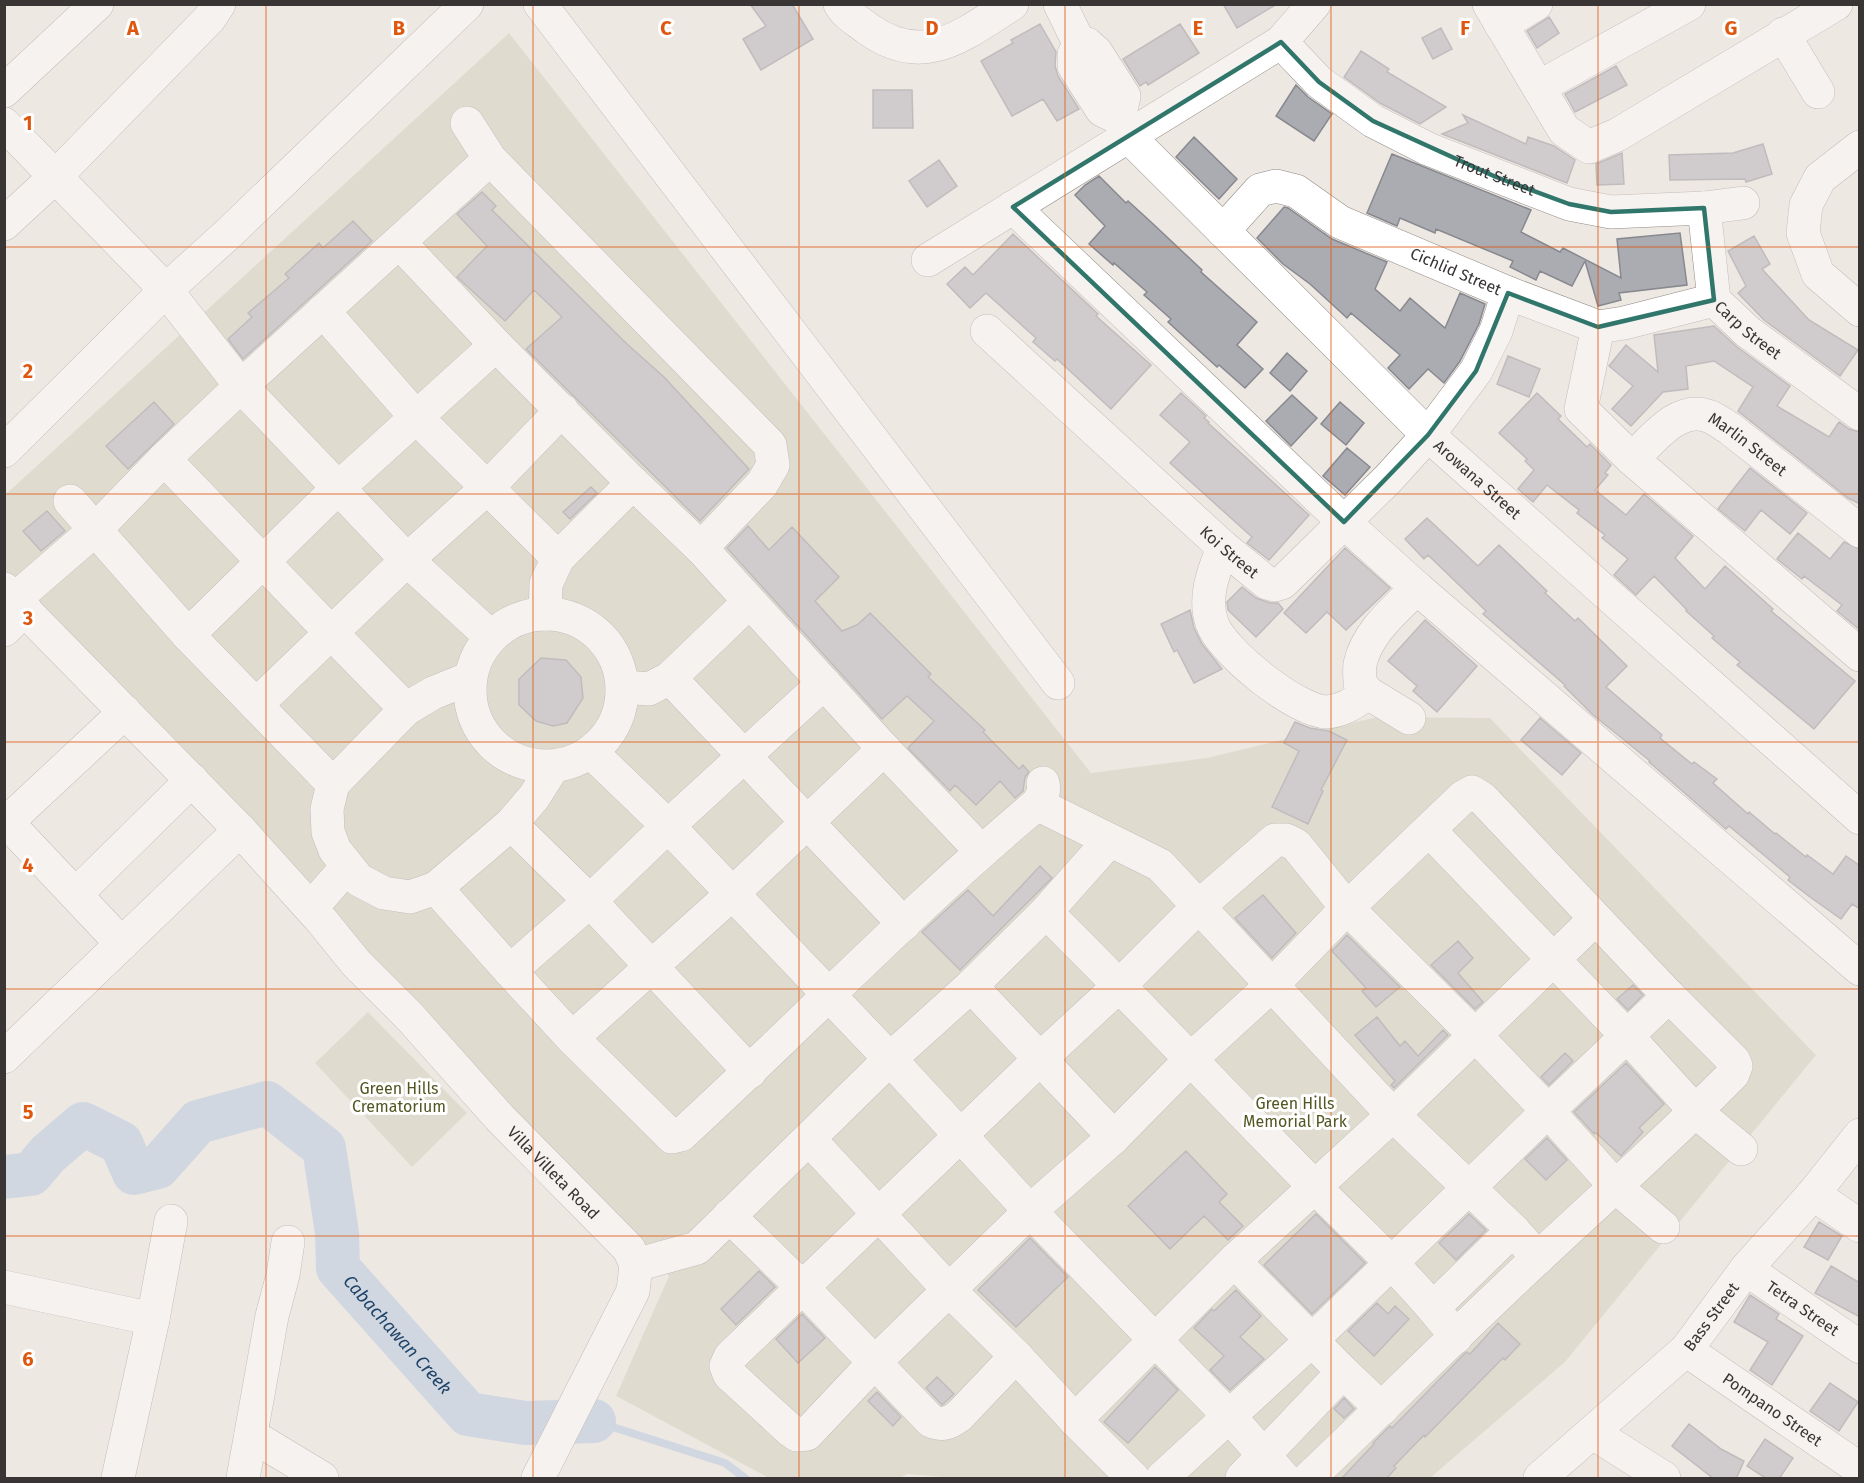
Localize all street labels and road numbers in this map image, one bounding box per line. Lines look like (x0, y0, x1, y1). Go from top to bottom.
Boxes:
street label: Trout Street (1451, 151, 1538, 200)
street label: Cichlid Street (1407, 244, 1504, 299)
street label: Carp Street (1711, 297, 1785, 363)
street label: Marlin Street (1705, 408, 1791, 480)
street label: Arowana Street (1430, 436, 1525, 523)
street label: Koi Street (1196, 522, 1263, 582)
street label: Villa Villeta Road (503, 1122, 603, 1223)
street label: Tetra Street (1763, 1277, 1843, 1340)
street label: Bass Street (1680, 1278, 1743, 1355)
street label: Pompano Street (1719, 1369, 1826, 1451)

